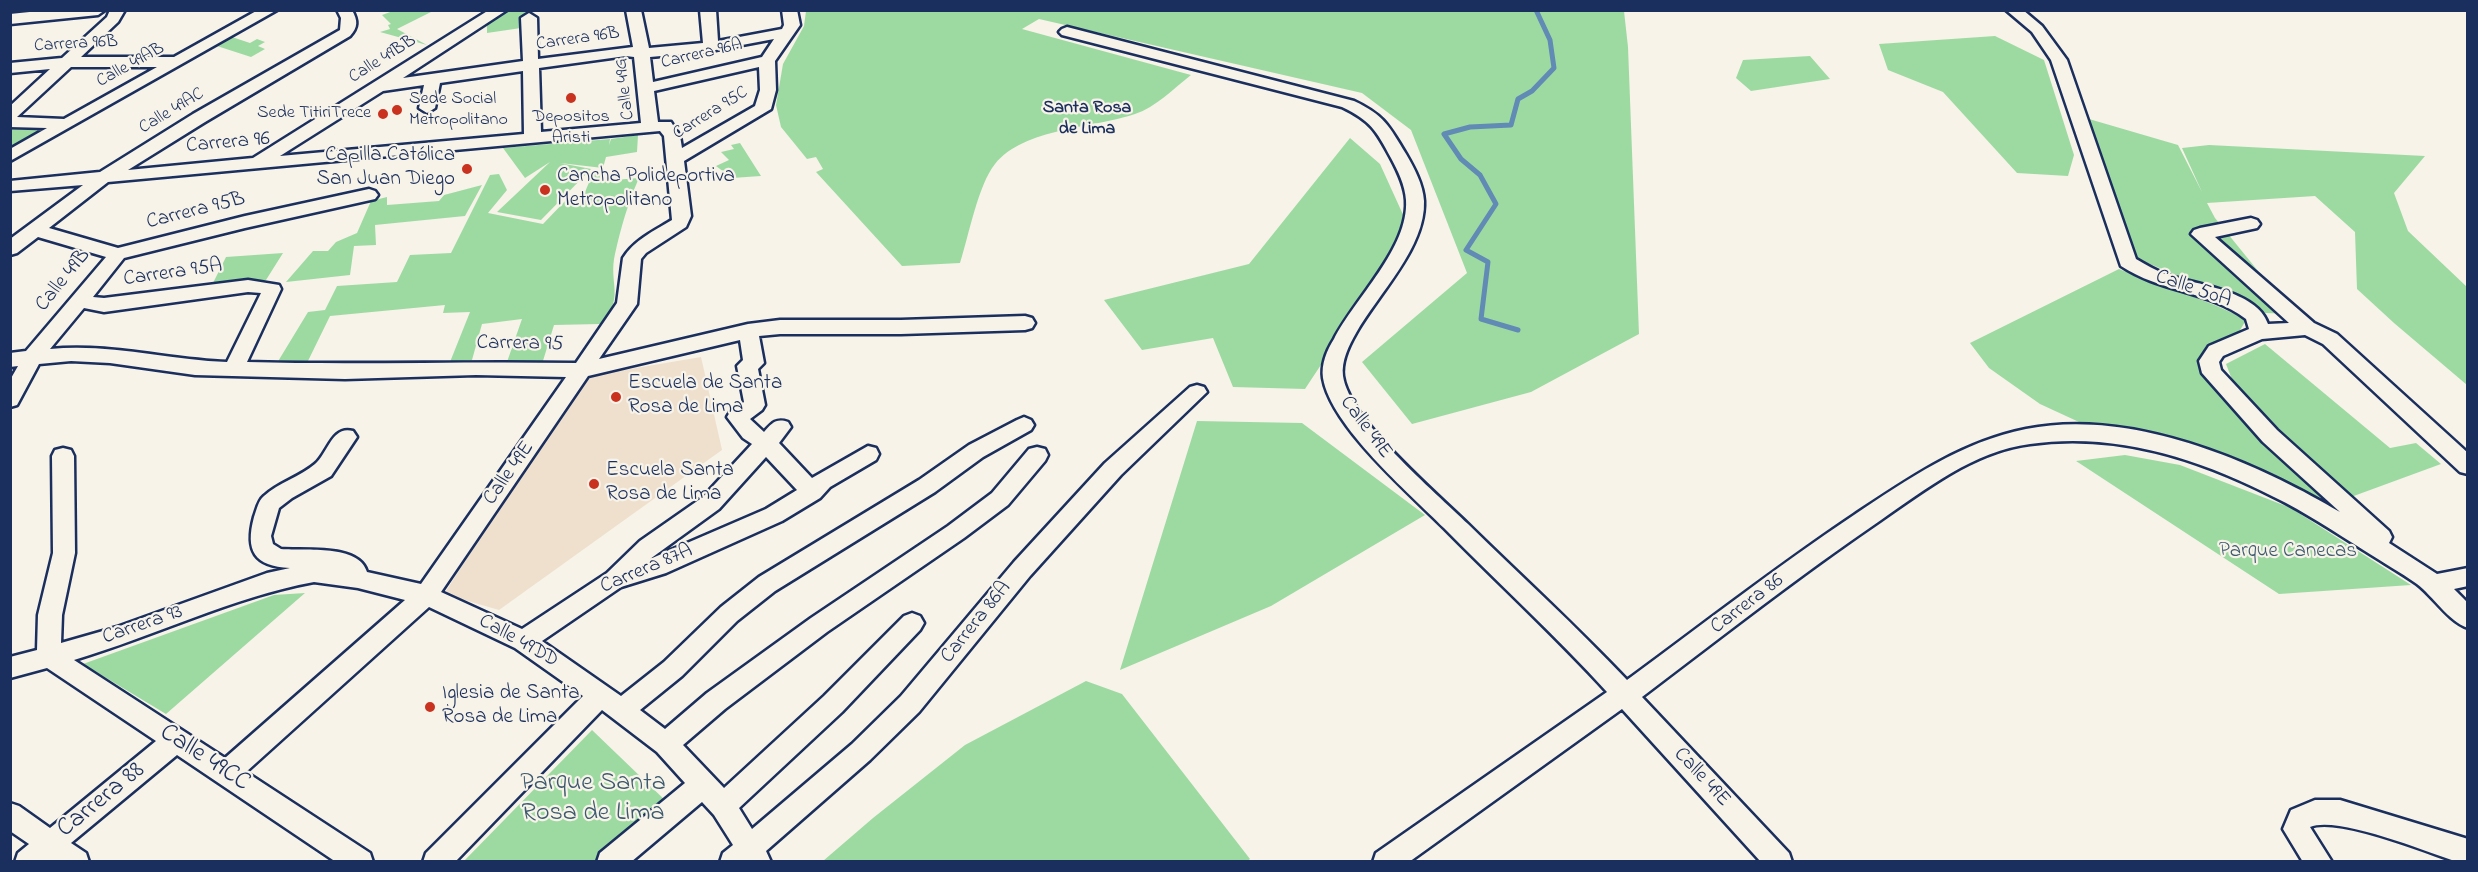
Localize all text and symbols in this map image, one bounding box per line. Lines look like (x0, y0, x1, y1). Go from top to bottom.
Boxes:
street label: Carrera 96B (535, 23, 621, 57)
street label: Calle 49BB (345, 31, 421, 89)
street label: Carrera 96B (33, 32, 119, 58)
street label: Carrera 96A (659, 35, 745, 75)
street label: Calle 49AB (93, 39, 169, 93)
street label: Calle 49G (611, 57, 641, 121)
street label: Carrera 95C (670, 83, 752, 145)
street label: Calle 49AC (136, 84, 208, 140)
place label: Sede Social Metropolitano (409, 89, 508, 132)
marker: Depositos Aristi (564, 91, 578, 105)
district label: Santa Rosa de Lima (1043, 98, 1131, 140)
place label: Sede TitiriTrece (257, 103, 371, 125)
marker: Sede Social Metropolitano (390, 103, 404, 117)
marker: Sede TitiriTrece (376, 107, 390, 121)
place label: Depositos Aristi (532, 107, 610, 150)
street label: Carrera 96 (185, 128, 271, 160)
place label: Capilla Católica San Juan Diego (316, 144, 455, 194)
marker: Capilla Católica San Juan Diego (460, 162, 474, 176)
place label: Cancha Polideportiva Metropolitano (557, 165, 735, 215)
marker: Cancha Polideportiva Metropolitano (538, 183, 552, 197)
street label: Carrera 95B (144, 188, 248, 236)
street label: Calle 49B (31, 244, 97, 318)
street label: Carrera 95A (122, 255, 224, 293)
street label: Calle 50A (2152, 265, 2234, 315)
street label: Carrera 95 (476, 332, 564, 358)
place label: Escuela de Santa Rosa de Lima (628, 372, 782, 422)
marker: Escuela de Santa Rosa de Lima (609, 390, 623, 404)
street label: Calle 49E (1333, 392, 1397, 464)
street label: Calle 49E (479, 437, 541, 511)
place label: Escuela Santa Rosa de Lima (606, 459, 734, 509)
marker: Escuela Santa Rosa de Lima (587, 477, 601, 491)
street label: Carrera 87A (597, 539, 697, 601)
park label: Parque Canecas (2219, 540, 2357, 566)
street label: Carrera 86 (1706, 569, 1790, 641)
street label: Carrera 86A (936, 577, 1018, 669)
street label: Carrera 93 (99, 601, 187, 651)
street label: Calle 49DD (474, 610, 562, 674)
place label: Iglesia de Santa Rosa de Lima (442, 682, 580, 732)
marker: Iglesia de Santa Rosa de Lima (423, 700, 437, 714)
street label: Calle 49CC (153, 718, 255, 800)
street label: Calle 49E (1667, 743, 1735, 813)
street label: Carrera 88 (52, 756, 152, 846)
park label: Parque Santa Rosa de Lima (520, 769, 666, 831)

